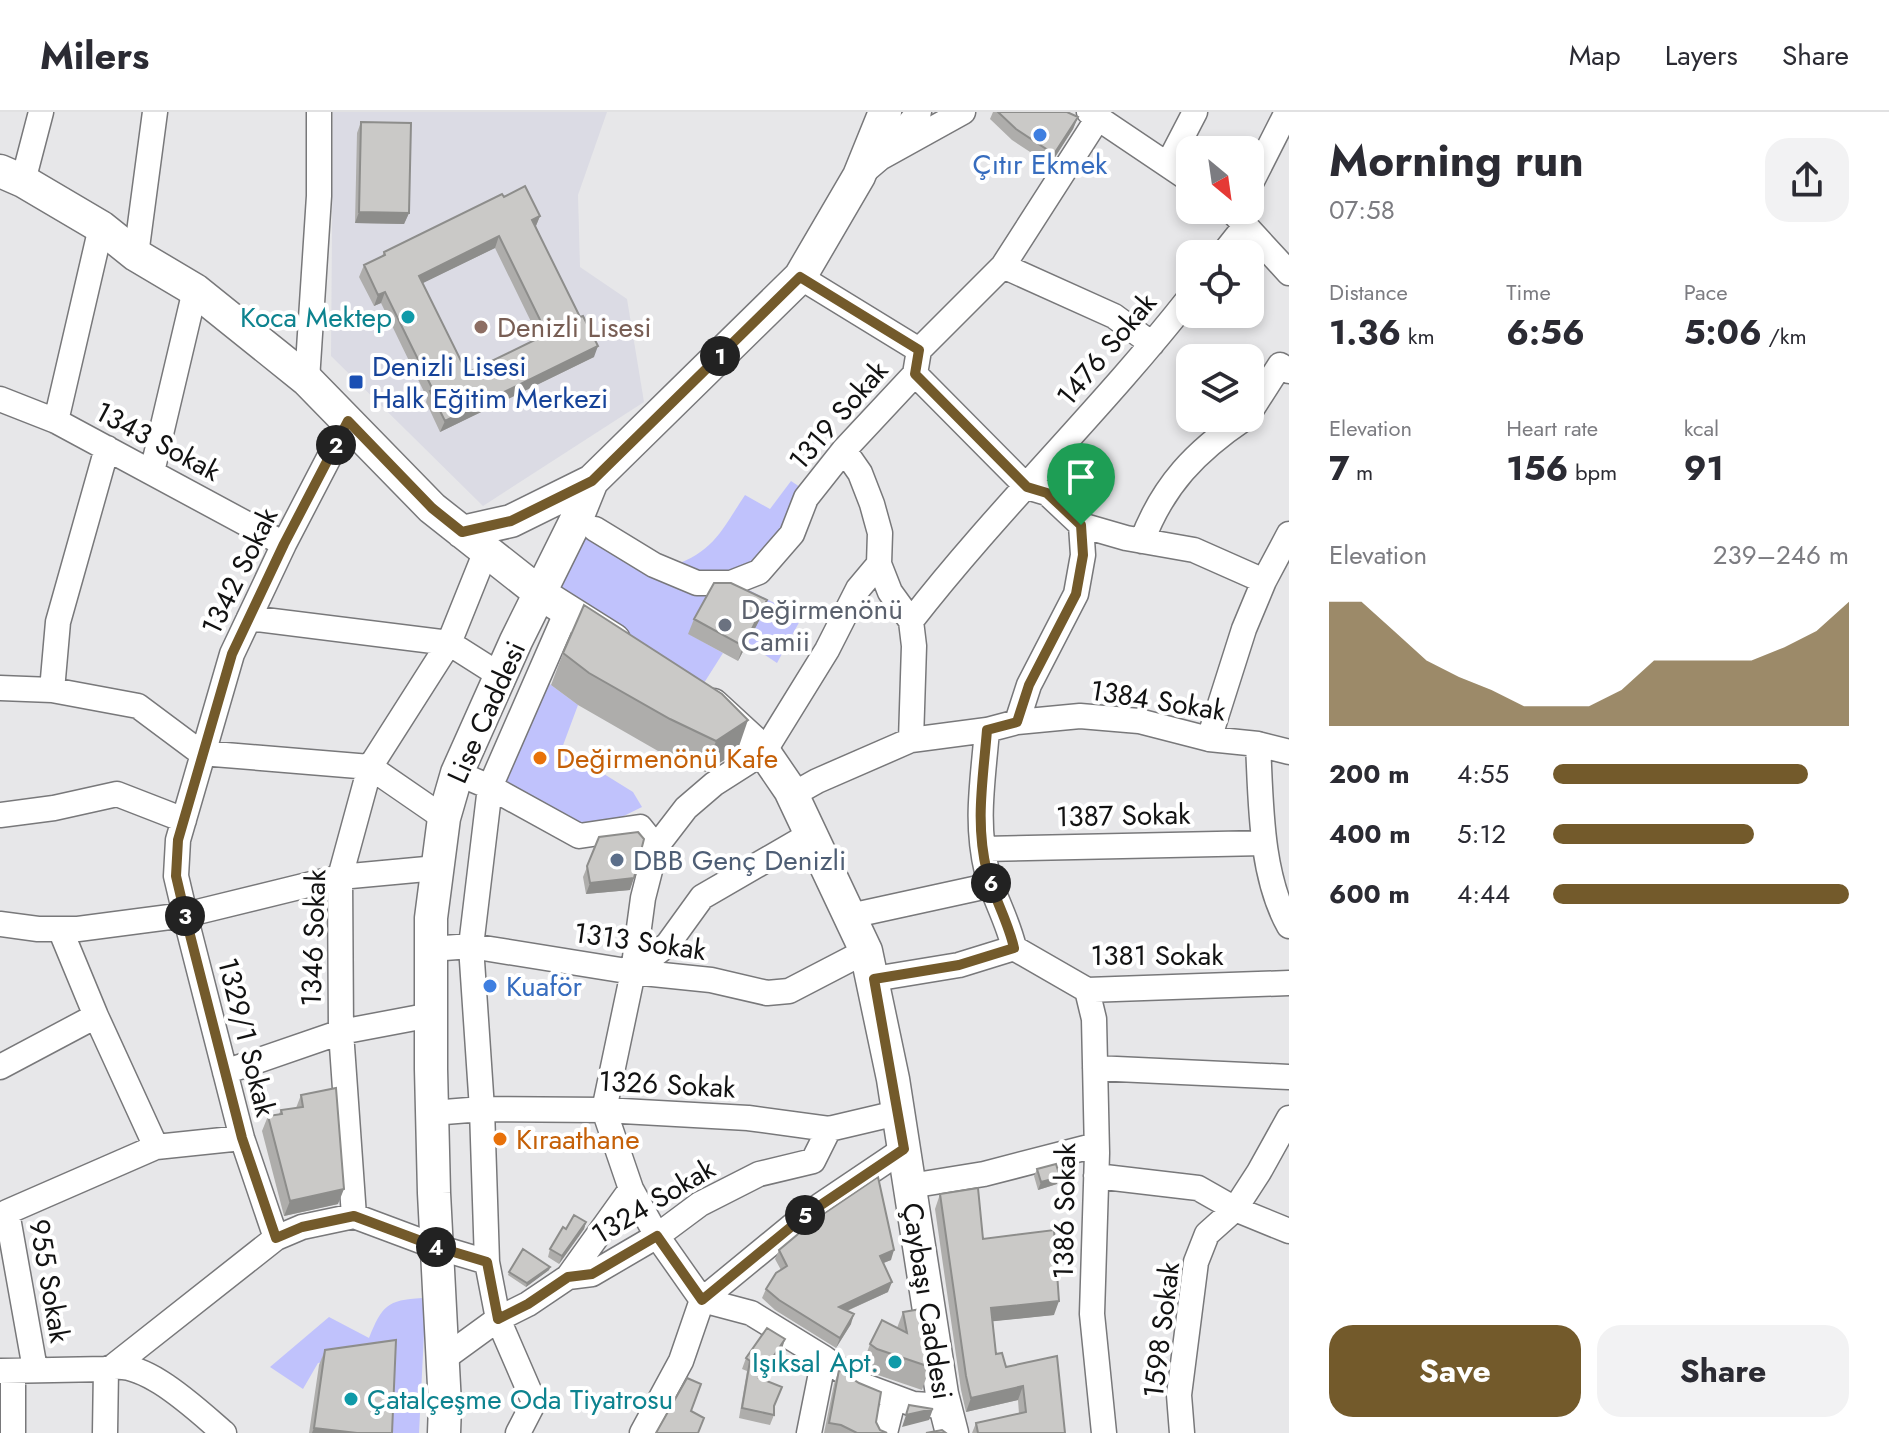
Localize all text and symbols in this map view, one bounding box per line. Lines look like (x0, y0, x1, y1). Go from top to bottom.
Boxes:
text: Milers (40, 28, 149, 83)
text: Map (1569, 35, 1621, 76)
text: Layers (1665, 35, 1738, 76)
text: Share (1782, 35, 1849, 76)
marker: Çıtır Ekmek (1031, 126, 1049, 144)
text: Morning run (1329, 129, 1584, 193)
north arrow (1176, 136, 1264, 224)
map controls (1176, 136, 1264, 432)
button: share (1765, 138, 1849, 222)
place label: Çıtır Ekmek (973, 144, 1108, 185)
text: 07:58 (1329, 191, 1395, 229)
button: locate (1176, 240, 1264, 328)
text: Distance (1329, 276, 1408, 308)
text: Time (1506, 276, 1551, 308)
text: Pace (1684, 276, 1727, 308)
street label: 1476 Sokak (1047, 283, 1167, 415)
place label: Koca Mektep (240, 297, 392, 338)
place label: Denizli Lisesi (497, 307, 652, 348)
marker: Koca Mektep (399, 308, 417, 326)
text: 1.36 (1329, 308, 1401, 357)
text: 6:56 (1506, 308, 1585, 357)
text: 5:06 (1684, 308, 1762, 357)
marker: Denizli Lisesi (472, 318, 490, 336)
text: km (1401, 320, 1435, 352)
text: /km (1762, 320, 1807, 352)
pin: 1 (700, 336, 740, 376)
text: 1 (714, 340, 726, 372)
button: layers (1176, 344, 1264, 432)
place label: Denizli Lisesi Halk Eğitim Merkezi (372, 346, 608, 419)
street label: 1319 Sokak (779, 351, 898, 479)
marker: Denizli Lisesi Halk Eğitim Merkezi (347, 373, 365, 391)
street label: 1343 Sokak (88, 391, 228, 492)
text: Elevation (1329, 412, 1412, 444)
text: Heart rate (1506, 412, 1598, 444)
text: kcal (1684, 412, 1719, 444)
pin: 2 (316, 425, 356, 465)
text: 2 (329, 429, 343, 461)
pin (1047, 443, 1115, 525)
text: 7 (1329, 444, 1350, 493)
text: 156 (1506, 444, 1568, 493)
text: 91 (1684, 444, 1724, 493)
icon: arrive (1059, 455, 1103, 499)
text: m (1350, 456, 1373, 488)
text: bpm (1568, 456, 1617, 488)
street label: 1342 Sokak (191, 500, 288, 642)
text: Elevation (1329, 536, 1427, 574)
text: 239–246 m (1713, 536, 1849, 574)
place label: Değirmenönü Camii (741, 589, 903, 662)
marker: Değirmenönü Camii (716, 616, 734, 634)
street label: Lise Caddesi (437, 635, 536, 790)
street label: 1384 Sokak (1087, 670, 1229, 732)
place label: Değirmenönü Kafe (556, 738, 778, 779)
marker: Değirmenönü Kafe (531, 749, 549, 767)
text: 200 m (1329, 755, 1410, 793)
text: 4:55 (1457, 755, 1509, 793)
street label: 1387 Sokak (1055, 794, 1191, 837)
text: 400 m (1329, 815, 1411, 853)
text: 5:12 (1457, 815, 1506, 853)
place label: DBB Genç Denizli (633, 840, 846, 881)
marker: DBB Genç Denizli (608, 851, 626, 869)
pin: 6 (971, 863, 1011, 903)
text: 6 (984, 867, 998, 899)
street label: 1346 Sokak (291, 868, 336, 1007)
text: 600 m (1329, 875, 1410, 913)
text: 4:44 (1457, 875, 1510, 913)
pin: 3 (165, 896, 205, 936)
text: 3 (178, 900, 192, 932)
street label: 1313 Sokak (571, 912, 709, 971)
street label: 1381 Sokak (1091, 935, 1224, 976)
street label: 1329/1 Sokak (207, 953, 286, 1121)
place label: Kuaför (506, 966, 582, 1007)
marker: Kuaför (481, 977, 499, 995)
street label: 1326 Sokak (597, 1060, 737, 1109)
place label: Kıraathane (516, 1119, 640, 1160)
marker: Kıraathane (491, 1130, 509, 1148)
street label: 1386 Sokak (1043, 1142, 1086, 1280)
street label: 1324 Sokak (584, 1148, 723, 1254)
pin: 5 (785, 1195, 825, 1235)
text: 5 (798, 1199, 812, 1231)
street label: Çaybaşı Caddesi (892, 1200, 963, 1402)
street label: 955 Sokak (18, 1216, 81, 1347)
pin: 4 (416, 1227, 456, 1267)
text: 4 (428, 1231, 444, 1263)
street label: 1598 Sokak (1133, 1259, 1190, 1401)
button: Save (1329, 1325, 1581, 1417)
button: Share (1597, 1325, 1849, 1417)
place label: Işıksal Apt. (752, 1342, 879, 1383)
marker: Işıksal Apt. (886, 1353, 904, 1371)
place label: Çatalçeşme Oda Tiyatrosu (367, 1379, 673, 1420)
marker: Çatalçeşme Oda Tiyatrosu (342, 1390, 360, 1408)

